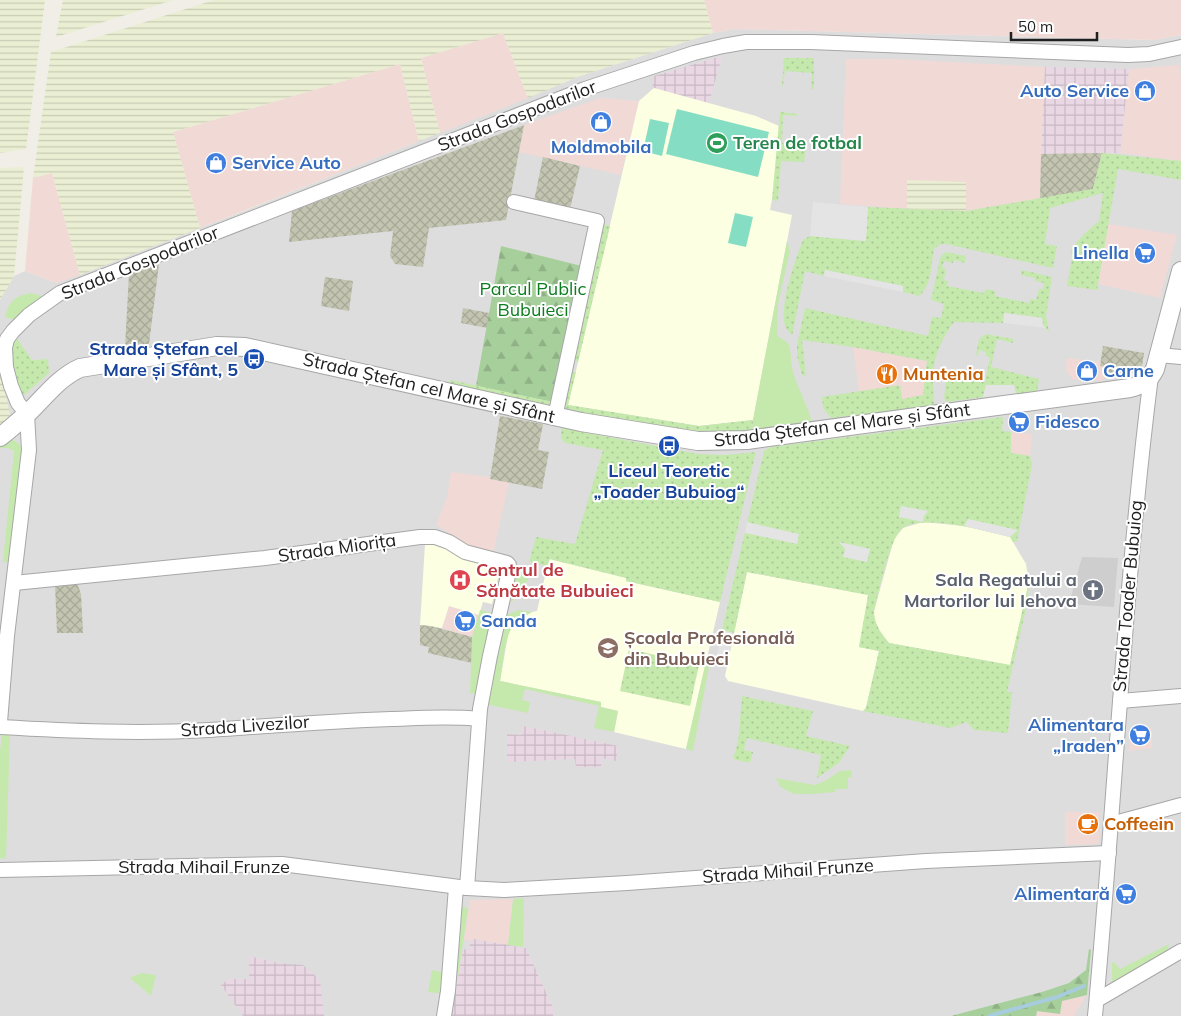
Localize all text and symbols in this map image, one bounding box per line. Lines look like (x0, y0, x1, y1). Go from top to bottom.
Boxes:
scale bar (1011, 10, 1097, 42)
text: 50 m (1018, 17, 1053, 36)
street label: Strada Gospodarilor (434, 75, 600, 156)
place label: Auto Service (1020, 79, 1129, 102)
shop icon: Auto Service (1133, 79, 1157, 103)
shop icon: Moldmobila (589, 110, 613, 134)
sports icon: Teren de fotbal (705, 131, 729, 155)
place label: Teren de fotbal (733, 131, 862, 154)
place label: Moldmobila (551, 135, 651, 158)
shop icon: Service Auto (204, 151, 228, 175)
place label: Service Auto (232, 151, 341, 174)
street label: Strada Gospodarilor (58, 220, 222, 305)
place label: Linella (1073, 241, 1129, 264)
supermarket icon: Linella (1133, 241, 1157, 265)
park label: Parcul Public Bubuieci (479, 277, 587, 321)
place label: Strada Ștefan cel Mare și Sfânt, 5 (89, 337, 238, 381)
bus stop icon: Strada Ștefan cel Mare și Sfânt, 5 (242, 347, 266, 371)
street label: Strada Ștefan cel Mare și Sfânt (301, 347, 557, 428)
shop icon: Carne (1075, 359, 1099, 383)
place label: Carne (1103, 359, 1154, 382)
restaurant icon: Muntenia (875, 362, 899, 386)
place label: Muntenia (903, 362, 984, 385)
street label: Strada Ștefan cel Mare și Sfânt (713, 397, 971, 452)
supermarket icon: Fidesco (1007, 410, 1031, 434)
place label: Fidesco (1035, 410, 1100, 433)
bus stop icon: Liceul Teoretic „Toader Bubuiog“ (657, 434, 681, 458)
place label: Liceul Teoretic „Toader Bubuiog“ (593, 459, 745, 503)
street label: Strada Toader Bubuiog (1108, 499, 1147, 693)
street label: Strada Miorița (276, 528, 397, 567)
place label: Centrul de Sănătate Bubuieci (476, 558, 634, 602)
hospital icon: Centrul de Sănătate Bubuieci (448, 568, 472, 592)
place label: Sala Regatului a Martorilor lui Iehova (904, 568, 1077, 612)
church icon: Sala Regatului a Martorilor lui Iehova (1081, 578, 1105, 602)
supermarket icon: Sanda (453, 609, 477, 633)
place label: Sanda (481, 609, 537, 632)
place label: Școala Profesională din Bubuieci (624, 626, 795, 670)
school or university icon: Școala Profesională din Bubuieci (596, 636, 620, 660)
street label: Strada Livezilor (180, 709, 311, 741)
place label: Alimentara „Iraden” (1028, 713, 1124, 757)
supermarket icon: Alimentara „Iraden” (1128, 723, 1152, 747)
cafe icon: Coffeein (1076, 812, 1100, 836)
place label: Coffeein (1104, 812, 1174, 835)
street label: Strada Mihail Frunze (702, 853, 874, 888)
street label: Strada Mihail Frunze (118, 855, 290, 878)
place label: Alimentară (1014, 882, 1110, 905)
supermarket icon: Alimentară (1114, 882, 1138, 906)

